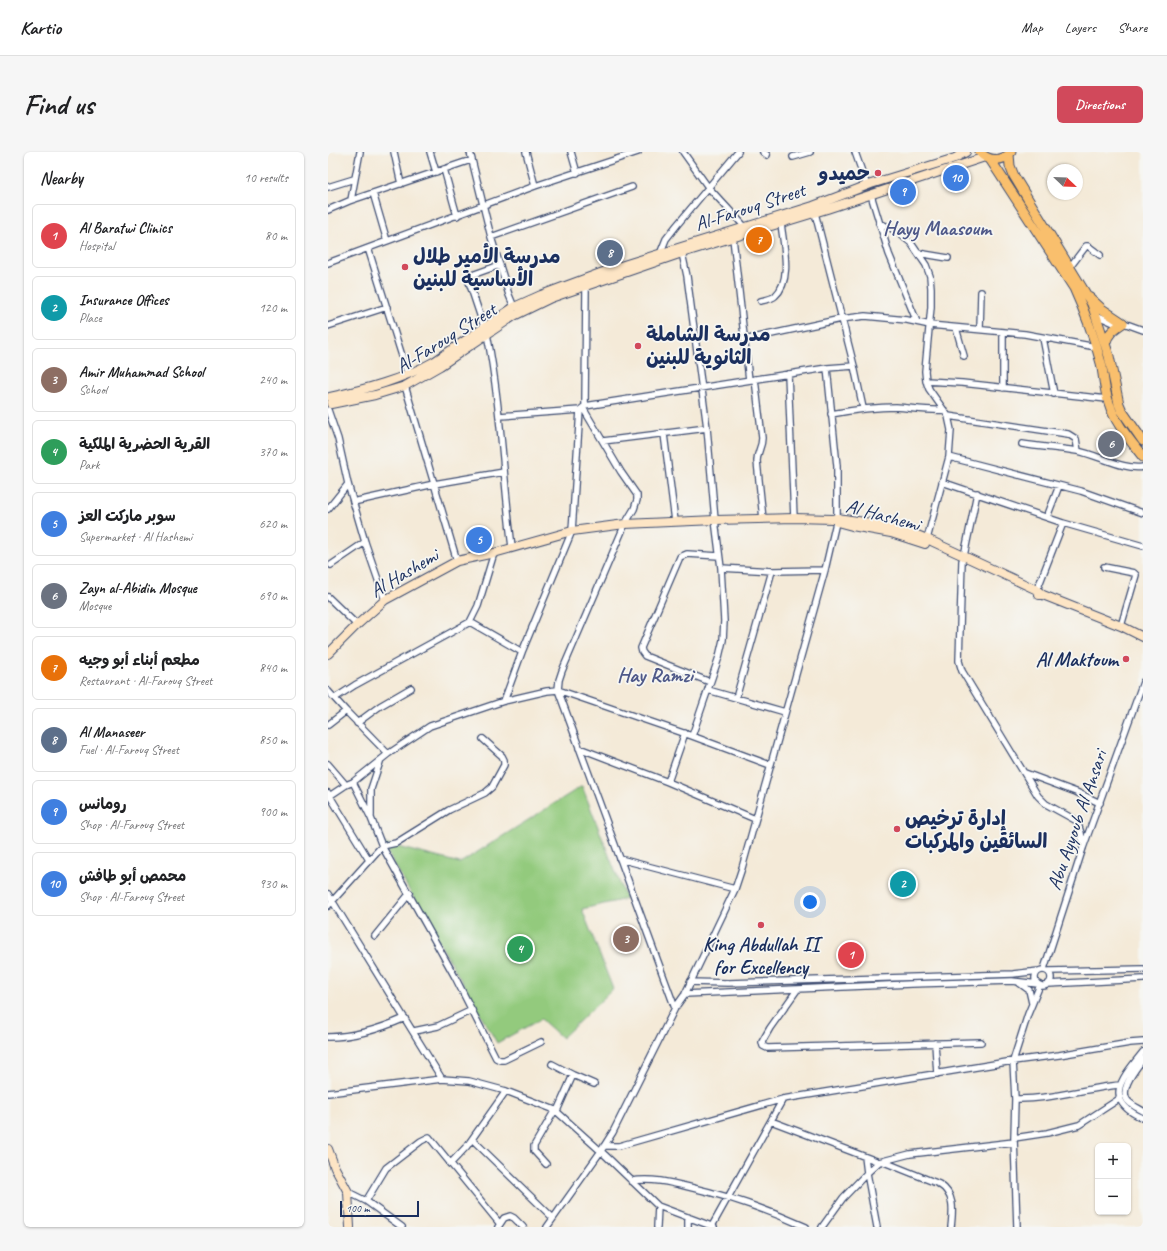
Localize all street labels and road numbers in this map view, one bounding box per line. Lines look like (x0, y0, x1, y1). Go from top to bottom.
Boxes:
street label: Al-Farouq Street (692, 177, 811, 237)
street label: Al-Farouq Street (391, 296, 503, 379)
street label: Al Hashemi (843, 493, 925, 537)
street label: Al Hashemi (365, 542, 445, 603)
street label: Abu Ayyoub Al Ansari (1041, 745, 1113, 893)

